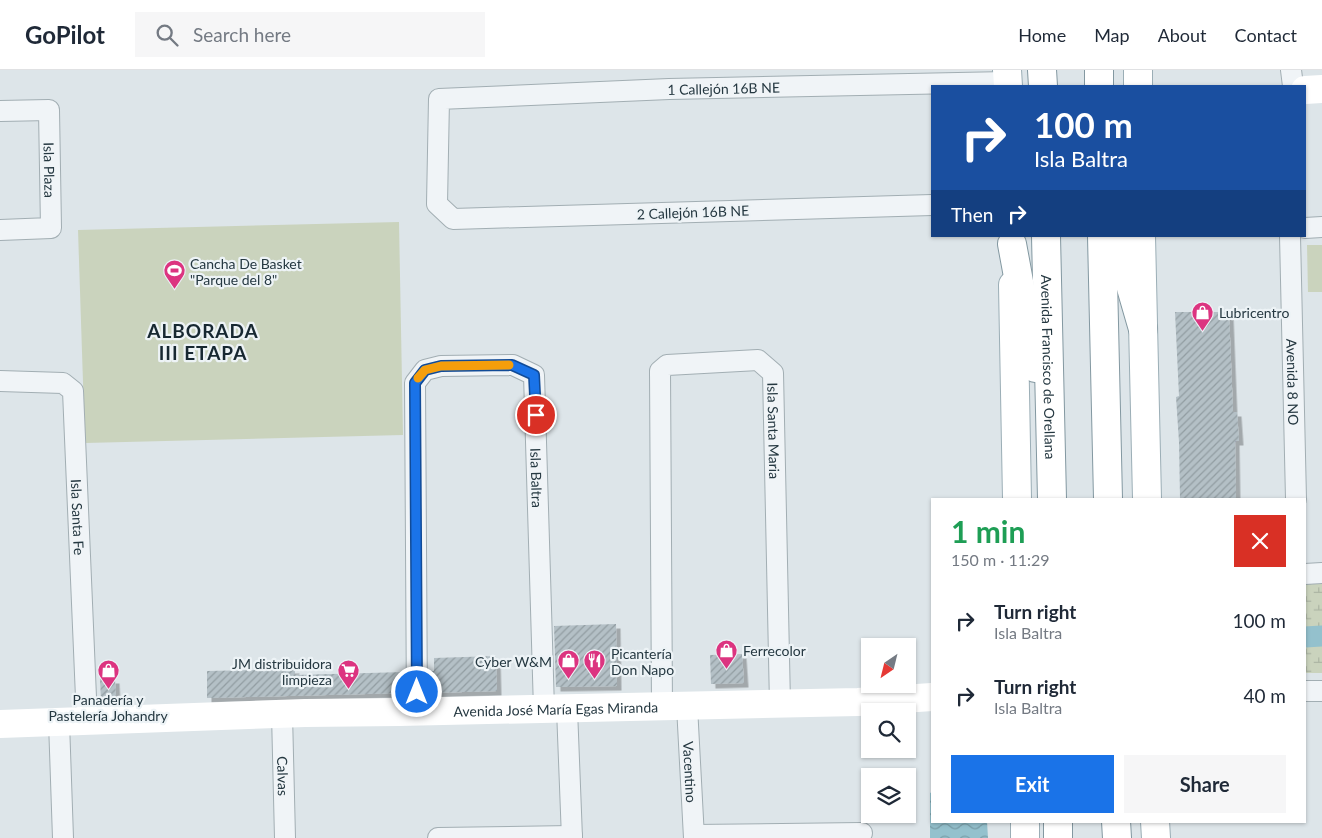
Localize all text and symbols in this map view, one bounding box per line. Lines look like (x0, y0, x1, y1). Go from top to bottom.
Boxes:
search box (135, 12, 485, 57)
text: GoPilot (25, 20, 105, 49)
icon: search (153, 21, 181, 49)
text: Search here (193, 23, 291, 46)
text: Home (1018, 24, 1066, 46)
text: Map (1094, 24, 1130, 46)
text: About (1158, 24, 1207, 46)
text: Contact (1235, 24, 1297, 46)
street label: 1 Callejón 16B NE (667, 78, 780, 98)
text: 100 m (1034, 103, 1133, 145)
icon: right (951, 105, 1016, 170)
street label: Isla Plaza (41, 142, 59, 198)
text: Isla Baltra (1034, 145, 1128, 172)
icon: right (1003, 200, 1031, 228)
street label: 2 Callejón 16B NE (637, 202, 749, 222)
text: Then (951, 203, 993, 226)
place label: Cancha De Basket "Parque del 8" (190, 255, 302, 288)
sports icon: Cancha De Basket "Parque del 8" (162, 259, 186, 290)
street label: Avenida Francisco de Orellana (1038, 274, 1060, 460)
shop icon: Lubricentro (1191, 300, 1215, 331)
place label: Lubricentro (1219, 304, 1289, 321)
district label: ALBORADA III ETAPA (146, 319, 259, 364)
street label: Avenida 8 NO (1284, 338, 1303, 425)
street label: Isla Santa Maria (765, 382, 784, 479)
pin (515, 394, 557, 436)
icon: arrive (522, 401, 550, 429)
street label: Isla Baltra (528, 448, 546, 508)
street label: Isla Santa Fe (68, 479, 88, 555)
text: 1 min (951, 513, 1025, 549)
button: close (1234, 515, 1286, 567)
text: 150 m · 11:29 (951, 550, 1050, 569)
text: Turn right (994, 600, 1076, 623)
icon: right (951, 607, 979, 635)
text: 100 m (1232, 609, 1286, 632)
text: Isla Baltra (994, 623, 1062, 642)
shop icon: Ferrecolor (715, 638, 739, 669)
north arrow (861, 638, 916, 692)
map controls (861, 638, 916, 823)
place label: Ferrecolor (743, 642, 806, 659)
place label: Picantería Don Napo (611, 645, 674, 678)
shop icon: Cyber W&M (556, 649, 580, 680)
restaurant icon: Picantería Don Napo (583, 649, 607, 680)
place label: Cyber W&M (475, 653, 552, 670)
place label: JM distribuidora limpieza (232, 655, 332, 688)
shop icon: Panadería y Pastelería Johandry (96, 659, 120, 690)
supermarket icon: JM distribuidora limpieza (336, 659, 360, 690)
position arrow (390, 665, 442, 717)
text: Turn right (994, 675, 1076, 698)
icon: right (951, 682, 979, 710)
text: 40 m (1243, 684, 1286, 707)
place label: Panadería y Pastelería Johandry (48, 691, 168, 724)
street label: Avenida José María Egas Miranda (453, 698, 658, 719)
text: Isla Baltra (994, 698, 1062, 717)
button: search (861, 703, 916, 758)
street label: Vacentino (680, 741, 701, 803)
button: Exit (951, 755, 1114, 813)
button: Share (1124, 755, 1286, 813)
street label: Calvas (275, 756, 292, 796)
button: layers (861, 768, 916, 823)

